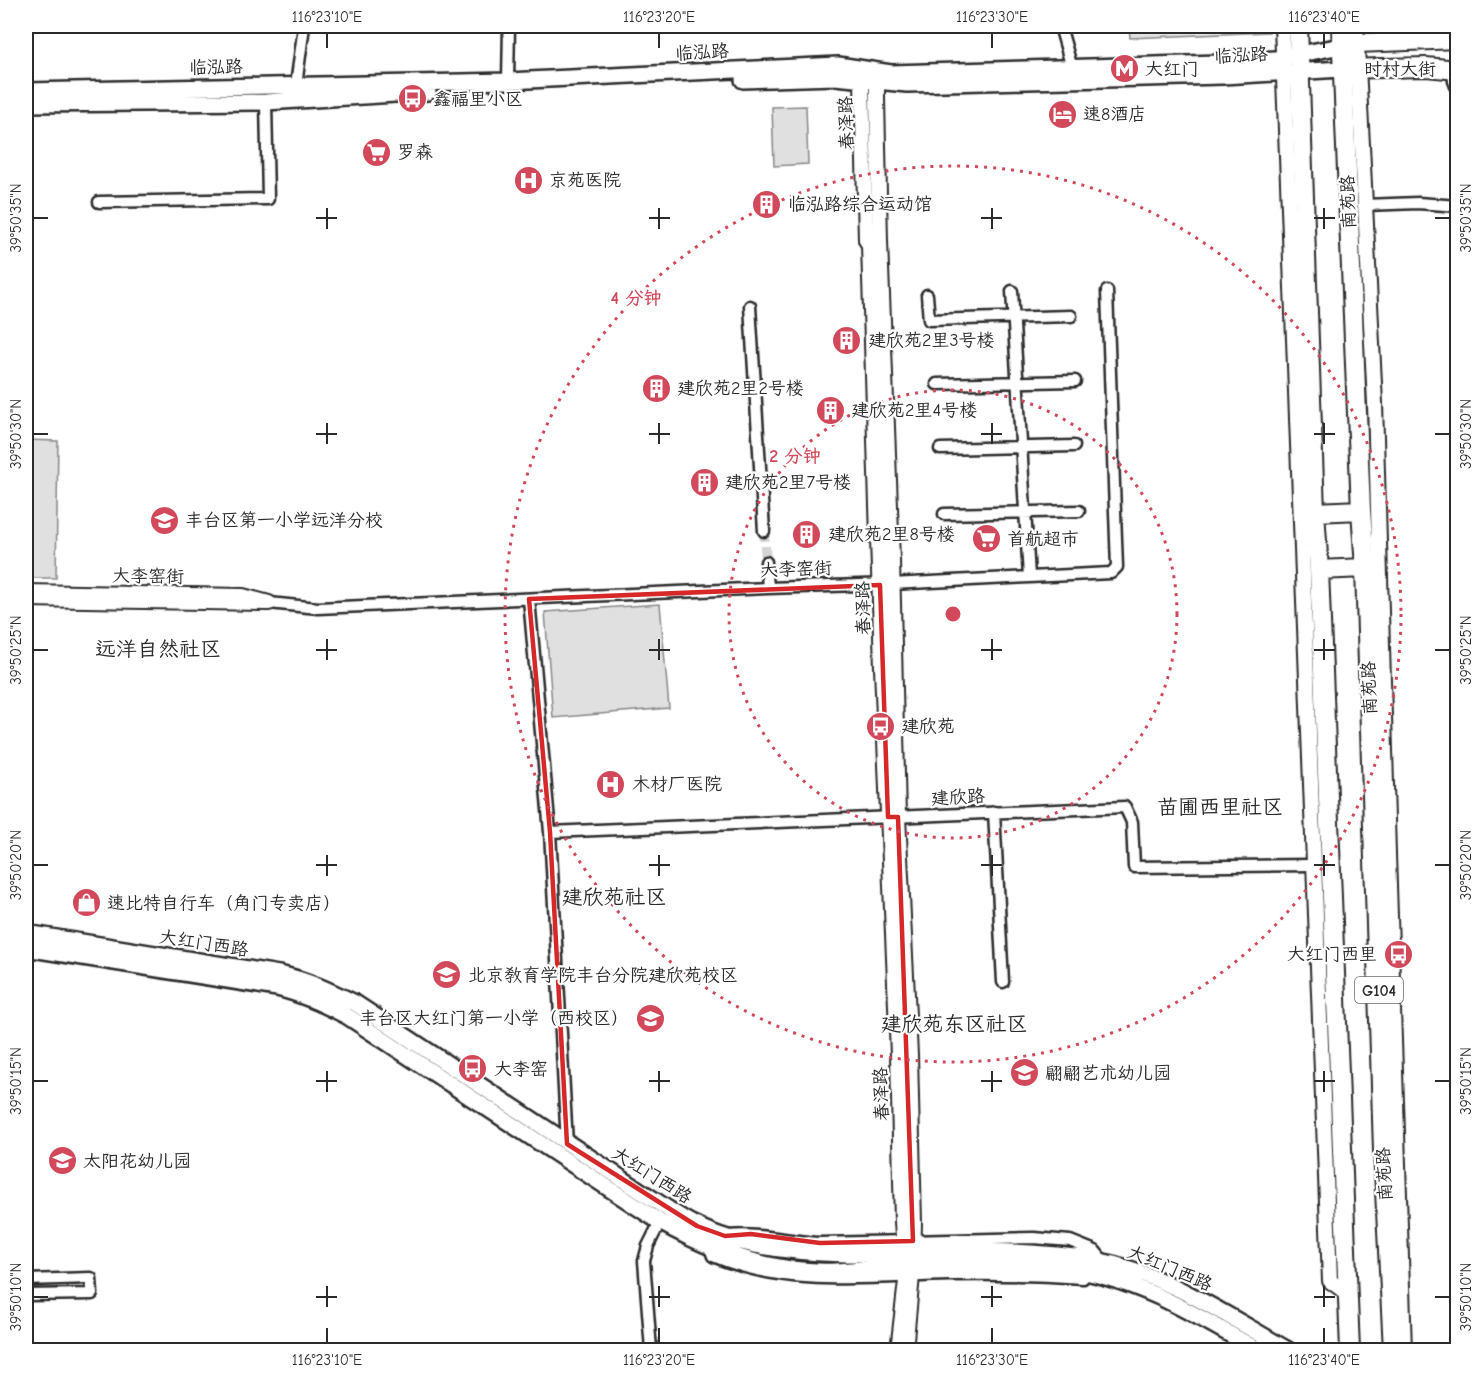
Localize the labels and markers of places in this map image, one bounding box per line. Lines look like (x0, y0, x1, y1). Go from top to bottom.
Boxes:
metro station icon: 大红门 (1108, 53, 1140, 85)
place label: 大红门 (1145, 59, 1199, 80)
bus stop icon: 鑫福里小区 (396, 83, 428, 115)
place label: 鑫福里小区 (433, 89, 523, 110)
hotel icon: 速8酒店 (1046, 98, 1078, 130)
place label: 速8酒店 (1083, 104, 1146, 125)
supermarket icon: 罗森 (360, 136, 392, 168)
place label: 罗森 (397, 142, 433, 163)
hospital icon: 京苑医院 (512, 164, 544, 196)
place label: 京苑医院 (549, 170, 621, 191)
building icon: 临泓路综合运动馆 (751, 188, 783, 220)
place label: 临泓路综合运动馆 (788, 194, 932, 215)
building icon: 建欣苑2里3号楼 (831, 324, 863, 356)
place label: 建欣苑2里3号楼 (868, 330, 995, 351)
building icon: 建欣苑2里2号楼 (640, 372, 672, 404)
place label: 建欣苑2里2号楼 (677, 378, 804, 399)
building icon: 建欣苑2里4号楼 (814, 394, 846, 426)
place label: 建欣苑2里4号楼 (851, 400, 977, 421)
building icon: 建欣苑2里7号楼 (688, 466, 720, 498)
place label: 建欣苑2里7号楼 (725, 472, 851, 493)
school or university icon: 丰台区第一小学远洋分校 (148, 504, 180, 536)
place label: 丰台区第一小学远洋分校 (185, 510, 383, 531)
building icon: 建欣苑2里8号楼 (791, 518, 823, 550)
supermarket icon: 首航超市 (970, 523, 1002, 555)
place label: 建欣苑2里8号楼 (828, 524, 955, 545)
place label: 首航超市 (1007, 529, 1079, 550)
centre of rings (943, 604, 963, 624)
bus stop icon: 建欣苑 (864, 710, 896, 742)
place label: 建欣苑 (901, 716, 955, 737)
hospital icon: 木材厂医院 (595, 768, 627, 800)
place label: 木材厂医院 (632, 774, 722, 795)
shop icon: 速比特自行车（角门专卖店） (70, 887, 102, 919)
place label: 速比特自行车（角门专卖店） (107, 893, 341, 914)
bus stop icon: 大红门西里 (1382, 938, 1414, 970)
place label: 大红门西里 (1287, 944, 1377, 965)
school or university icon: 北京教育学院丰台分院建欣苑校区 (431, 959, 463, 991)
place label: 北京教育学院丰台分院建欣苑校区 (468, 965, 738, 986)
school or university icon: 丰台区大红门第一小学（西校区） (634, 1002, 666, 1034)
place label: 丰台区大红门第一小学（西校区） (359, 1008, 629, 1029)
bus stop icon: 大李窑 (457, 1053, 489, 1085)
school or university icon: 翩翩艺术幼儿园 (1008, 1057, 1040, 1089)
place label: 大李窑 (494, 1059, 548, 1080)
place label: 翩翩艺术幼儿园 (1045, 1063, 1171, 1084)
school or university icon: 太阳花幼儿园 (46, 1145, 78, 1177)
place label: 太阳花幼儿园 (83, 1151, 191, 1172)

